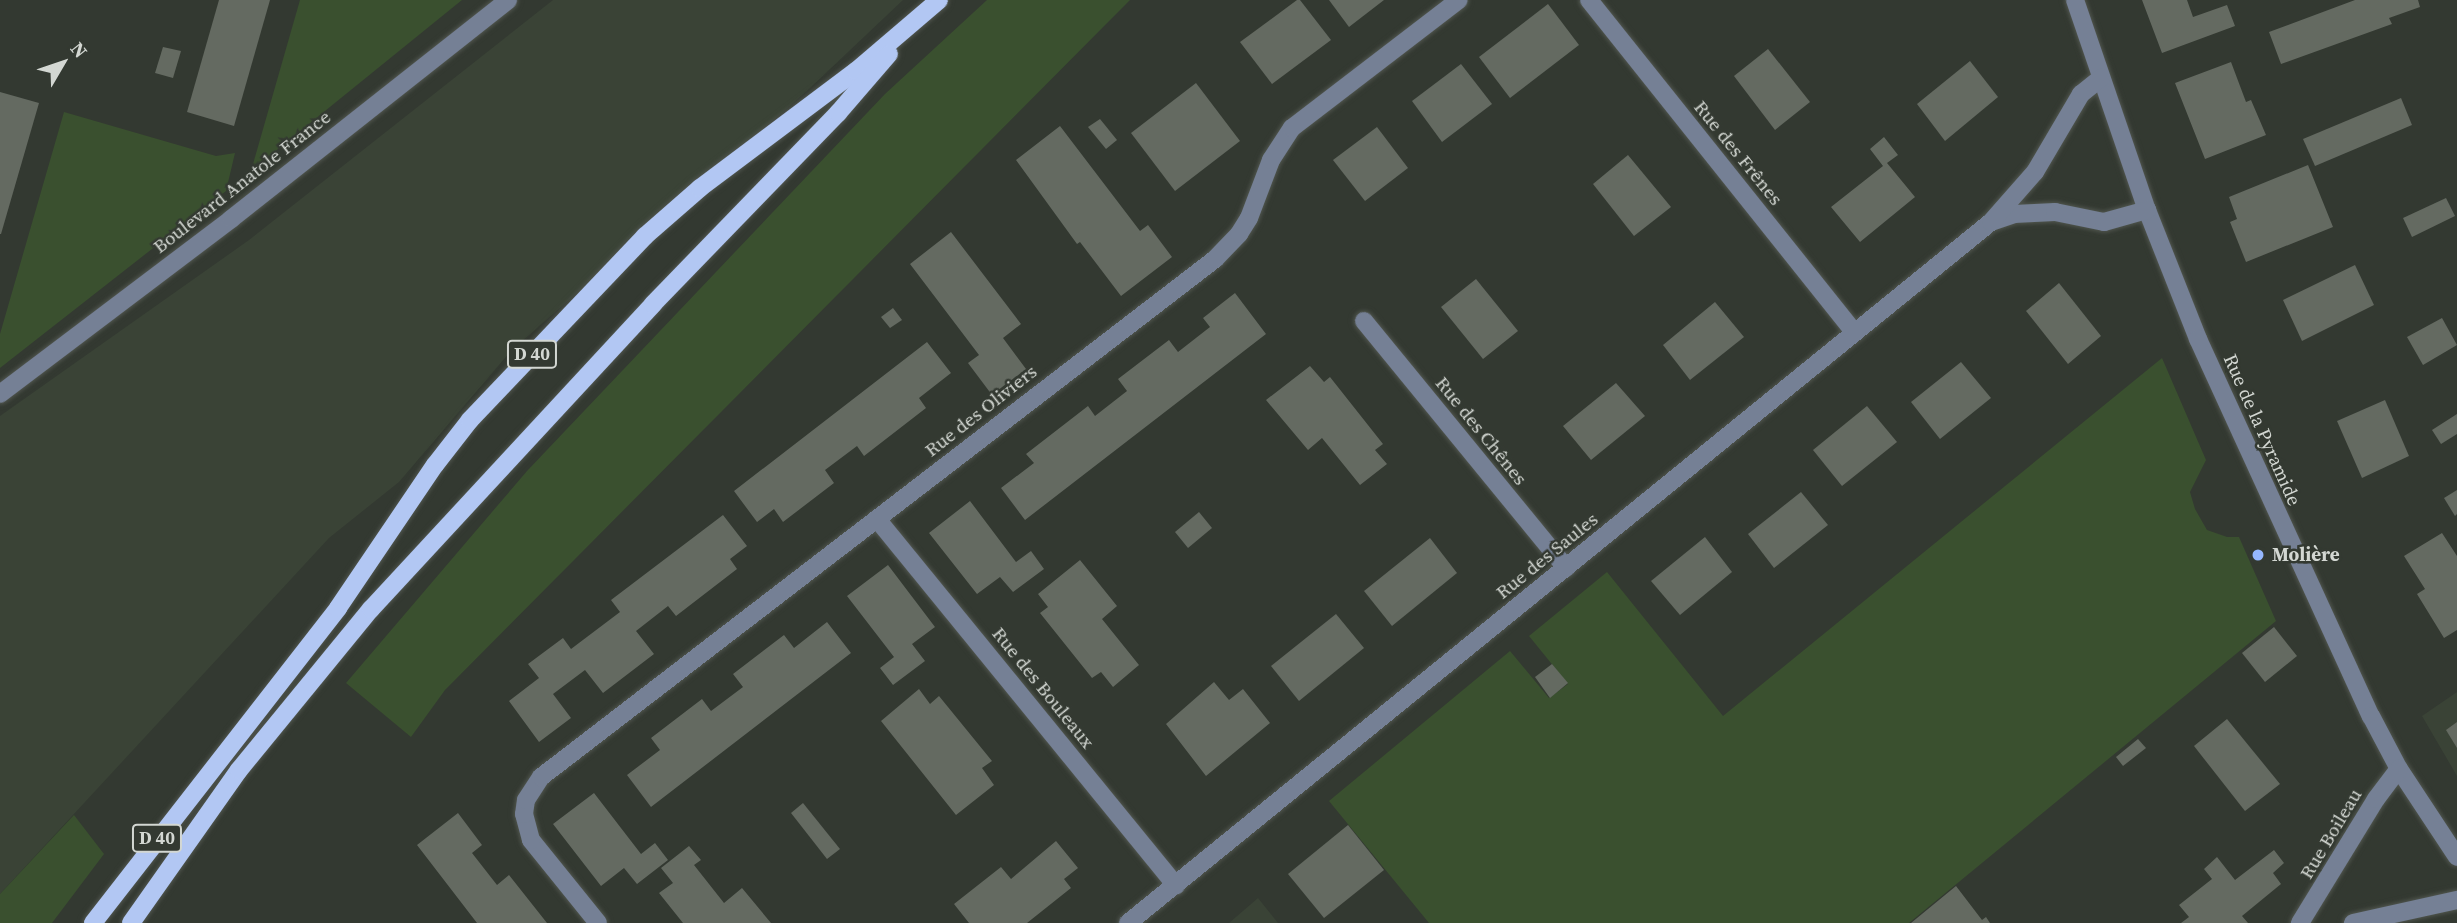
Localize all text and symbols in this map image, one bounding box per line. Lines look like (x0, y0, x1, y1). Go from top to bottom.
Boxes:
north arrow (28, 28, 98, 98)
text: N (65, 36, 94, 63)
street label: Rue des Frênes (1689, 96, 1787, 210)
street label: Boulevard Anatole France (149, 106, 335, 258)
road number: D 40 (506, 340, 558, 368)
street label: Rue de la Pyramide (2218, 351, 2306, 509)
street label: Rue des Oliviers (920, 360, 1042, 462)
street label: Rue des Chênes (1430, 372, 1532, 490)
street label: Rue des Saules (1491, 508, 1603, 604)
place label: Molière (2272, 544, 2340, 566)
marker: Molière (2250, 547, 2266, 563)
street label: Rue des Bouleaux (987, 623, 1099, 753)
street label: Rue Boileau (2295, 785, 2367, 883)
road number: D 40 (131, 824, 183, 852)

